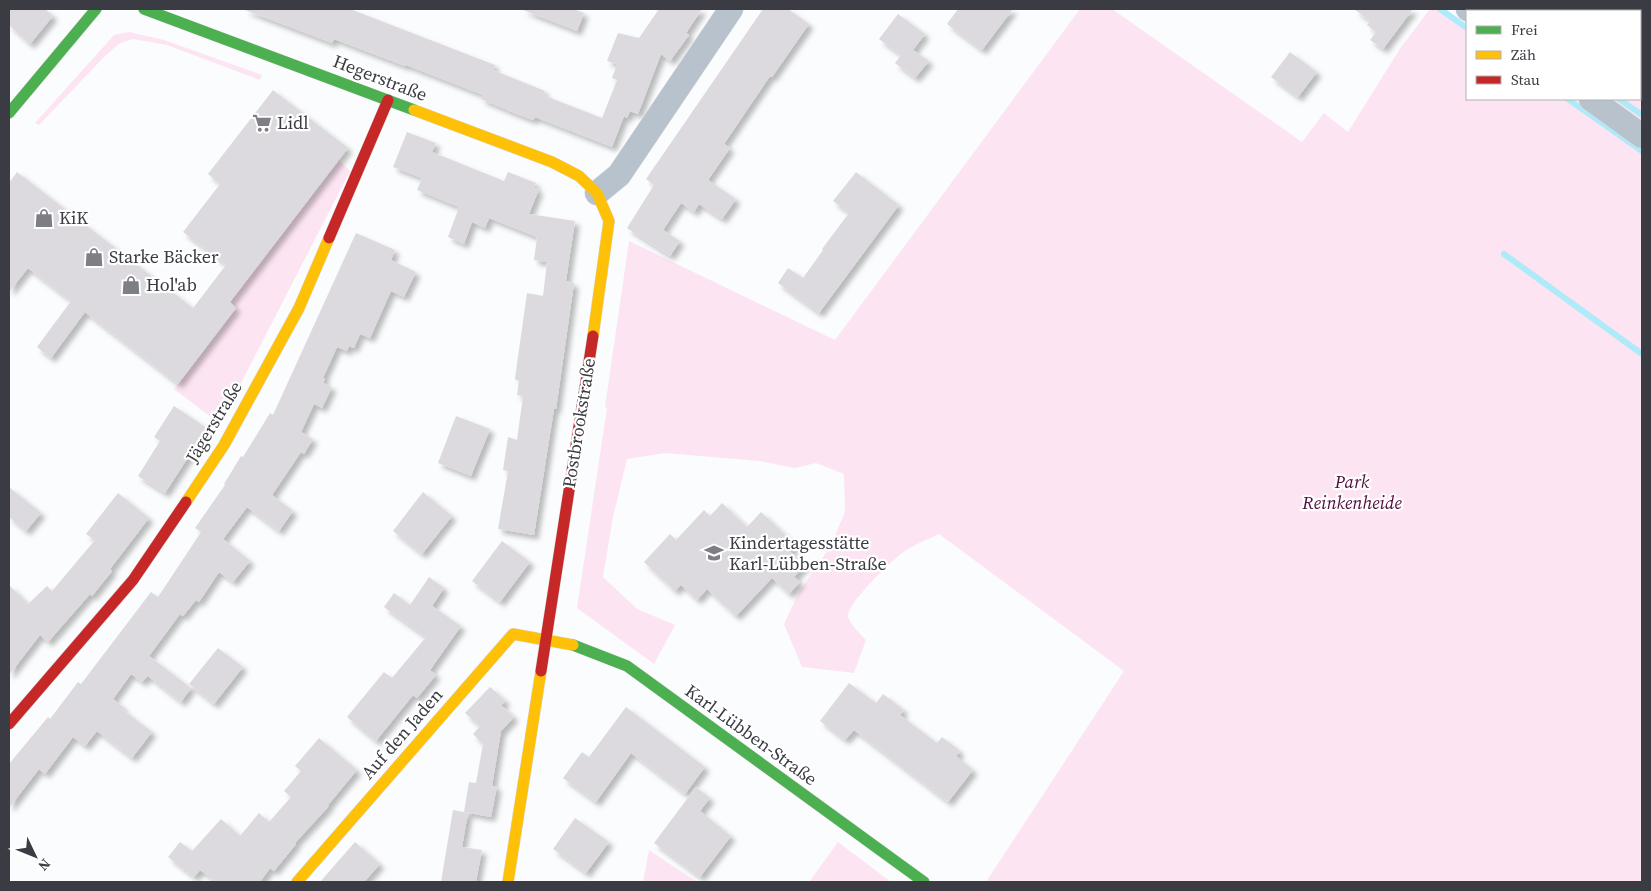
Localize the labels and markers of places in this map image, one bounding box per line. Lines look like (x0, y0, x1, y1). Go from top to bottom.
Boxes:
place label: Lidl (277, 110, 309, 135)
supermarket icon: Lidl (251, 112, 273, 134)
place label: KiK (59, 205, 88, 230)
shop icon: KiK (33, 207, 55, 229)
place label: Starke Bäcker (109, 244, 219, 269)
shop icon: Starke Bäcker (83, 246, 105, 268)
place label: Hol'ab (146, 272, 197, 297)
shop icon: Hol'ab (120, 274, 142, 296)
place label: Kindertagesstätte Karl-Lübben-Straße (729, 530, 887, 576)
school or university icon: Kindertagesstätte Karl-Lübben-Straße (703, 542, 725, 564)

